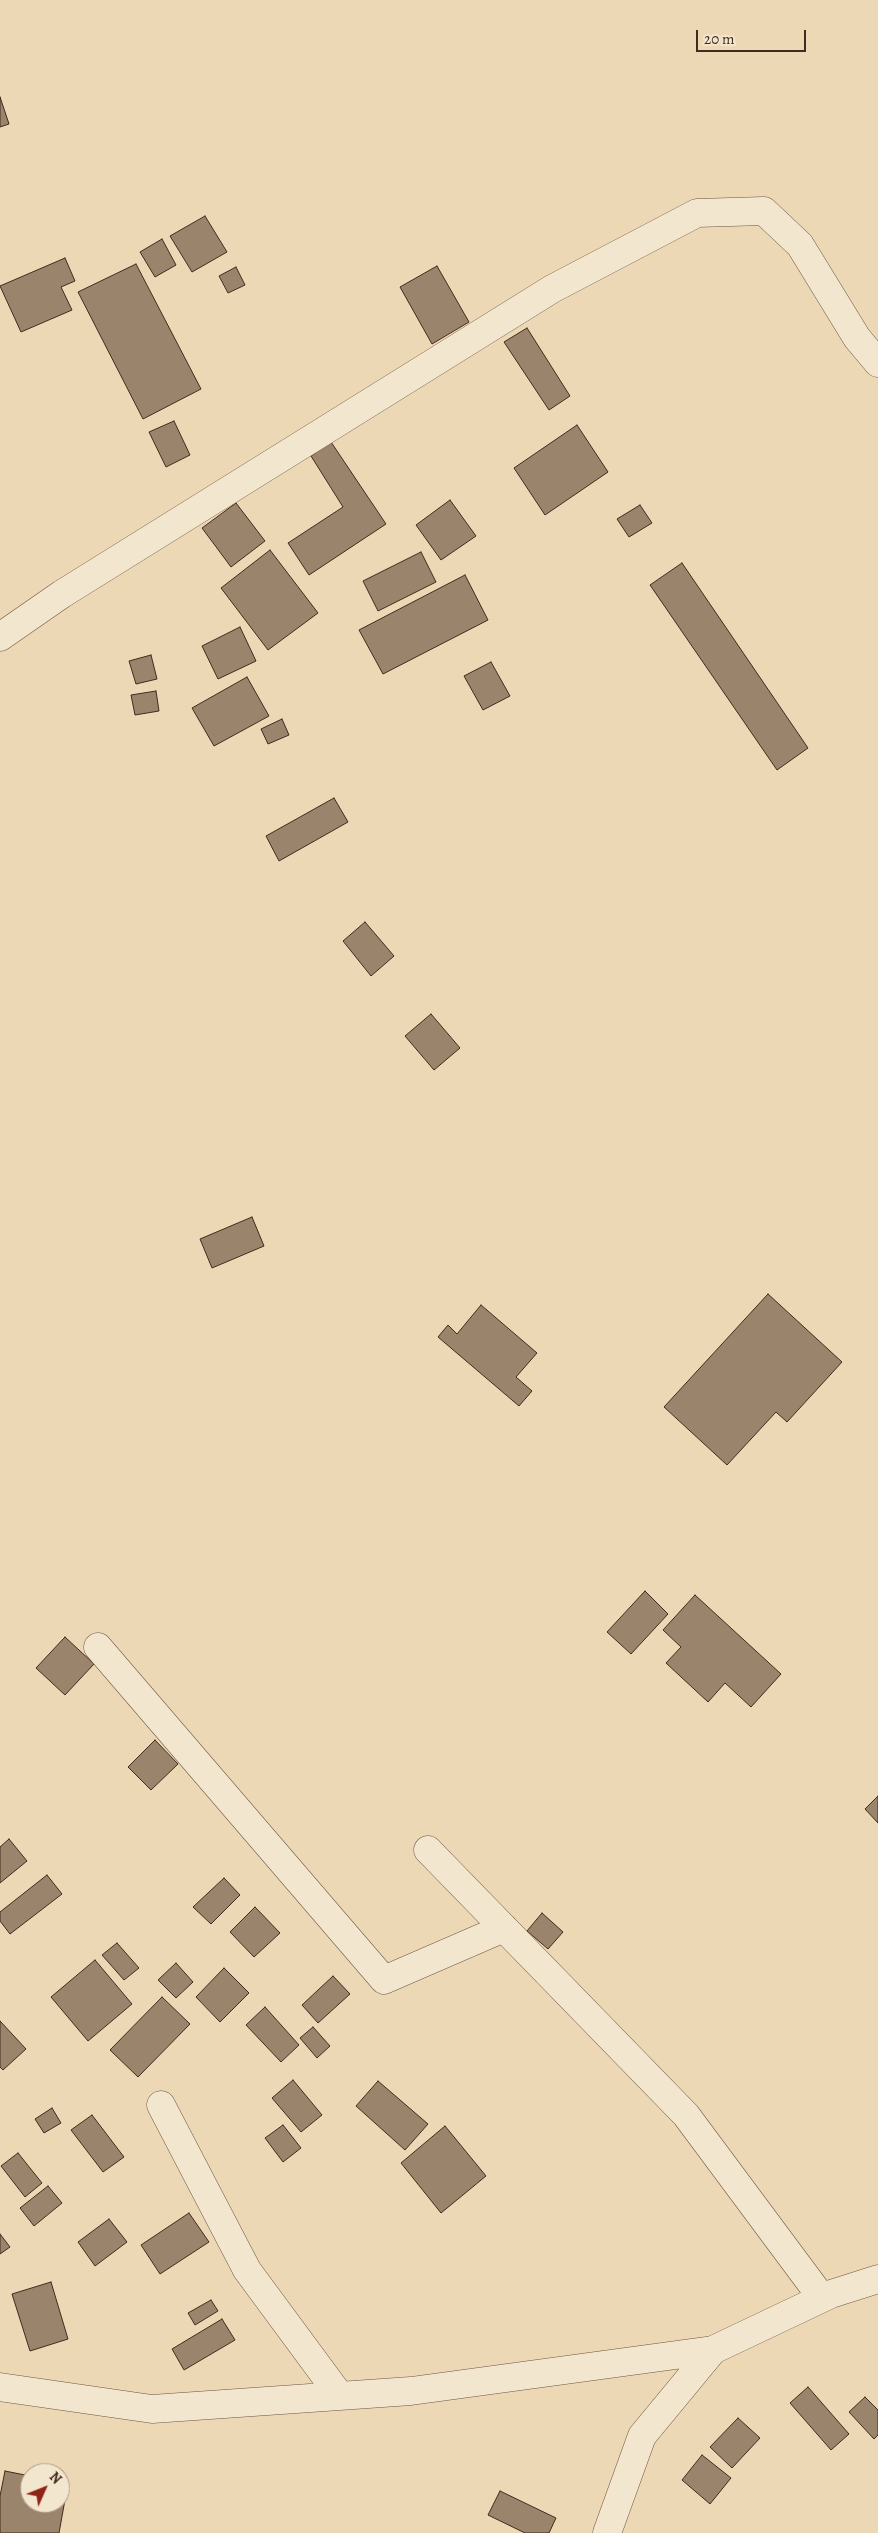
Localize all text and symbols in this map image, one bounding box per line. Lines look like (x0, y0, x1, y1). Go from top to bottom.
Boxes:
scale bar (698, 20, 808, 52)
text: 20 m (704, 29, 735, 49)
north arrow (20, 2463, 70, 2513)
text: N (45, 2468, 66, 2488)

